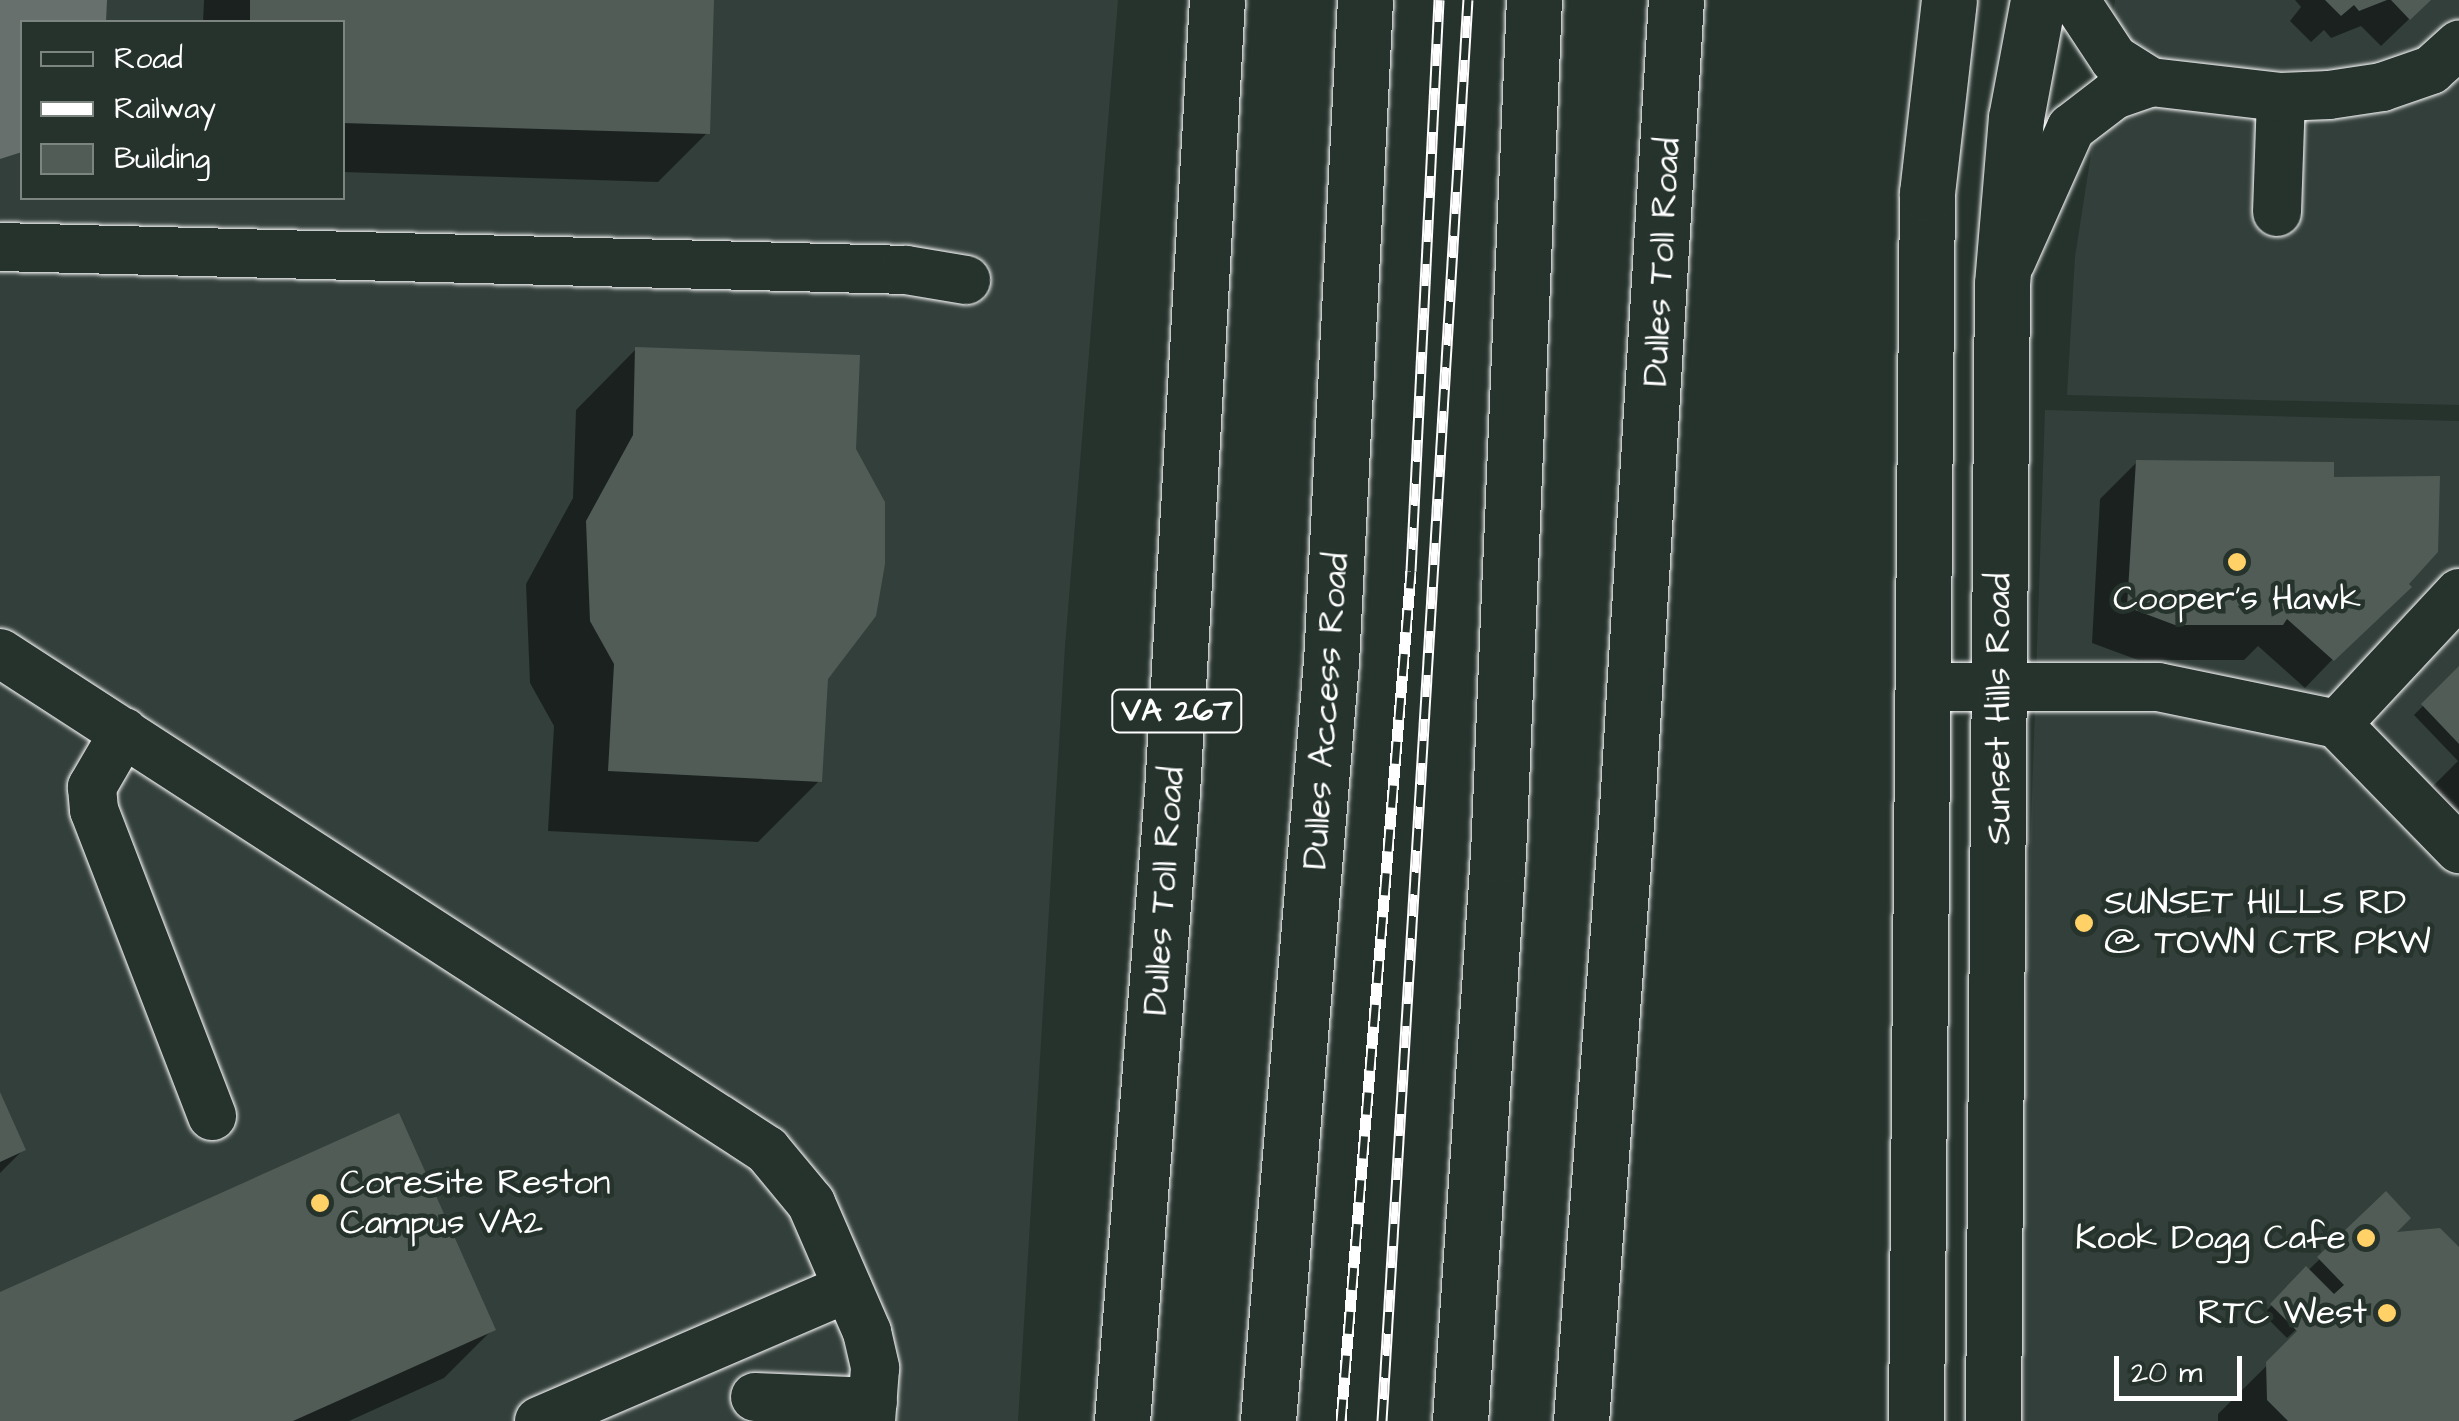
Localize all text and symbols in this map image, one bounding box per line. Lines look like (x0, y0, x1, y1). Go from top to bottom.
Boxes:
legend (20, 20, 345, 200)
text: Road (114, 38, 183, 80)
text: Railway (114, 88, 216, 130)
street label: Dulles Toll Road (1635, 137, 1689, 387)
text: Building (114, 138, 210, 180)
street label: Dulles Access Road (1294, 551, 1358, 871)
marker: Cooper's Hawk (2226, 551, 2248, 573)
street label: Sunset Hills Road (1978, 573, 2020, 845)
place label: Cooper's Hawk (2113, 578, 2361, 620)
road number: VA 267 (1110, 684, 1244, 738)
street label: Dulles Toll Road (1134, 765, 1194, 1017)
place label: SUNSET HILLS RD @ TOWN CTR PKW (2104, 882, 2431, 964)
marker: SUNSET HILLS RD @ TOWN CTR PKW (2073, 912, 2095, 934)
place label: CoreSite Reston Campus VA2 (340, 1162, 610, 1244)
marker: CoreSite Reston Campus VA2 (309, 1192, 331, 1214)
place label: Kook Dogg Cafe (2075, 1217, 2346, 1259)
marker: Kook Dogg Cafe (2355, 1227, 2377, 1249)
place label: RTC West (2198, 1292, 2367, 1334)
marker: RTC West (2376, 1302, 2398, 1324)
scale bar (2119, 1336, 2246, 1398)
text: 20 m (2131, 1352, 2202, 1394)

